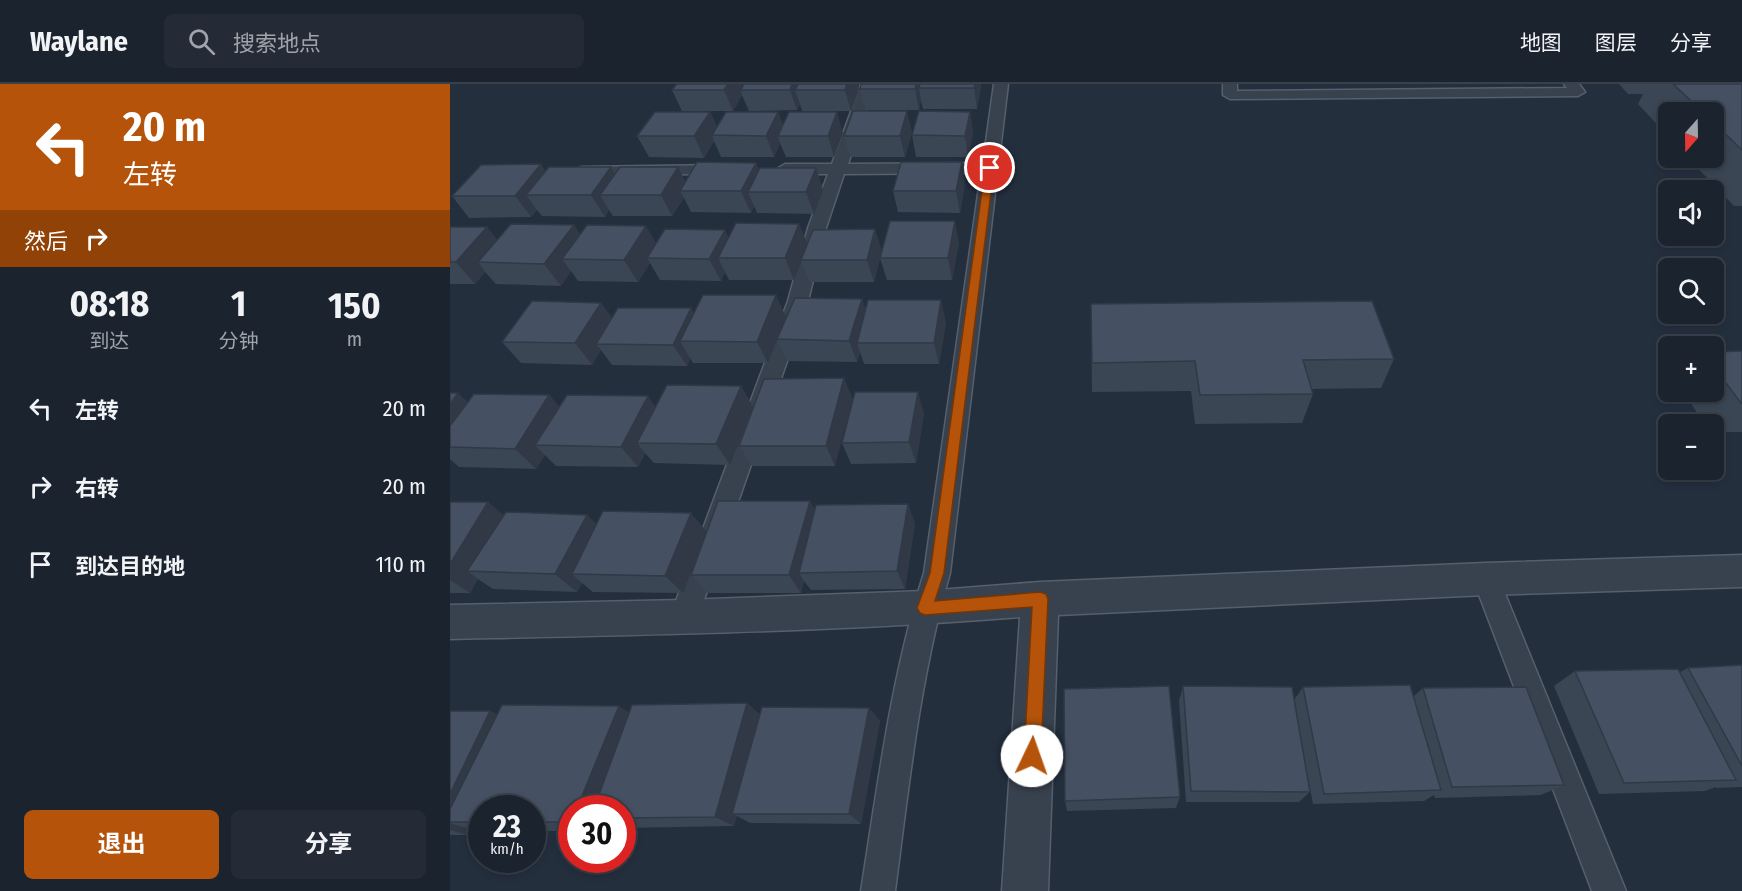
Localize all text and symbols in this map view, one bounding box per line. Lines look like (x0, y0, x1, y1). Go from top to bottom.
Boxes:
search box (164, 14, 584, 68)
text: Waylane (30, 25, 128, 58)
icon: search (185, 25, 218, 58)
text: 搜索地点 (233, 30, 321, 57)
text: 地图 (1520, 30, 1562, 56)
text: 图层 (1595, 30, 1637, 56)
text: 分享 (1670, 30, 1712, 56)
text: 20 m (123, 102, 206, 152)
north arrow (1658, 102, 1724, 168)
map controls (1658, 102, 1724, 480)
icon: left (24, 108, 102, 186)
pin (964, 142, 1015, 193)
icon: arrive (973, 151, 1006, 184)
text: 左转 (123, 159, 177, 191)
button: sound (1658, 180, 1724, 246)
icon: right (80, 222, 113, 255)
text: 然后 (24, 228, 68, 255)
button: search (1658, 258, 1724, 324)
text: 08:18 (69, 282, 149, 326)
text: 1 (231, 282, 246, 326)
text: 150 (328, 284, 381, 328)
text: m (347, 327, 362, 351)
text: 到达 (89, 329, 129, 353)
text: 分钟 (219, 329, 259, 353)
button: + (1658, 336, 1724, 402)
icon: left (24, 392, 57, 425)
text: 20 m (383, 395, 426, 422)
text: 左转 (75, 397, 119, 424)
button: − (1658, 414, 1724, 480)
icon: right (24, 470, 57, 503)
text: 20 m (383, 473, 426, 500)
text: 右转 (75, 475, 119, 502)
icon: arrive (24, 548, 57, 581)
text: 110 m (376, 551, 426, 578)
text: 到达目的地 (75, 553, 185, 580)
position arrow (1000, 724, 1064, 788)
speed limit sign: 30 (558, 795, 636, 873)
text: 23 (493, 809, 521, 845)
button: 退出 (24, 810, 219, 879)
button: 分享 (231, 810, 426, 879)
text: km/h (490, 840, 524, 858)

